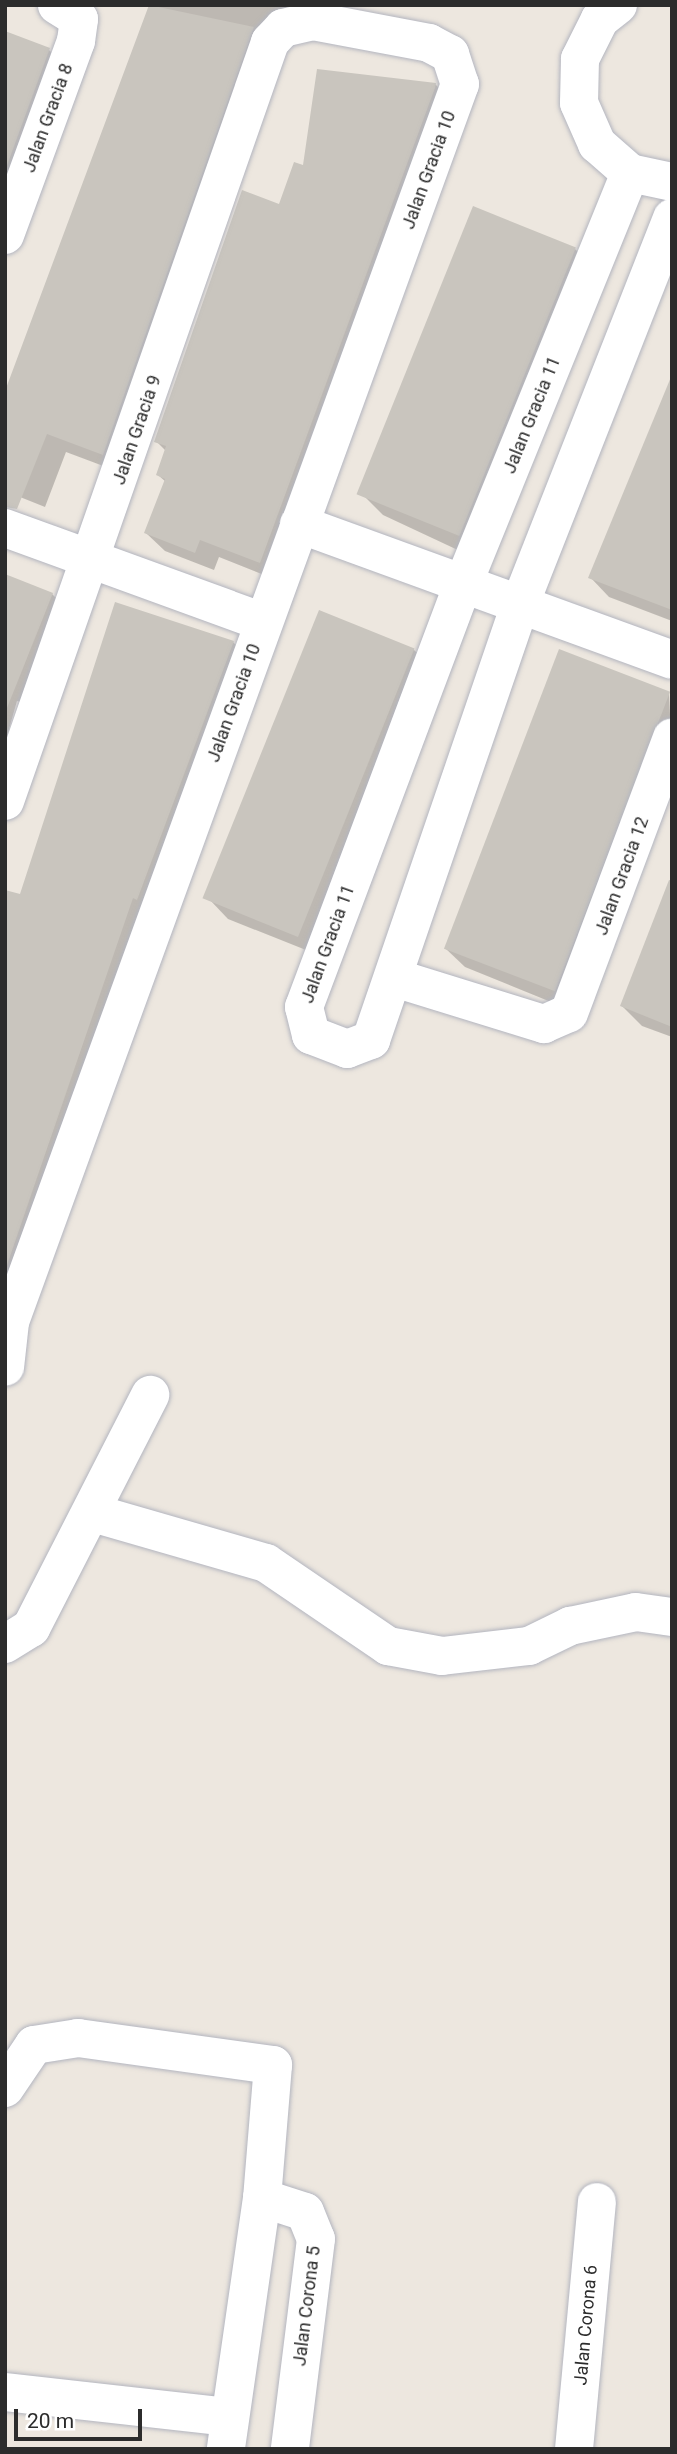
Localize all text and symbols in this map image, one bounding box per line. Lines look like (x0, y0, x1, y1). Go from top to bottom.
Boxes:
street label: Jalan Gracia 8 (18, 61, 78, 175)
street label: Jalan Gracia 10 (398, 108, 460, 232)
street label: Jalan Gracia 11 (499, 353, 565, 477)
street label: Jalan Gracia 9 (108, 372, 166, 488)
street label: Jalan Gracia 10 (203, 641, 265, 765)
street label: Jalan Gracia 12 (591, 814, 653, 938)
street label: Jalan Gracia 11 (297, 882, 359, 1006)
street label: Jalan Corona 5 (289, 2245, 325, 2367)
street label: Jalan Corona 6 (570, 2264, 602, 2386)
scale bar (18, 2394, 145, 2438)
text: 20 m (27, 2409, 74, 2433)

